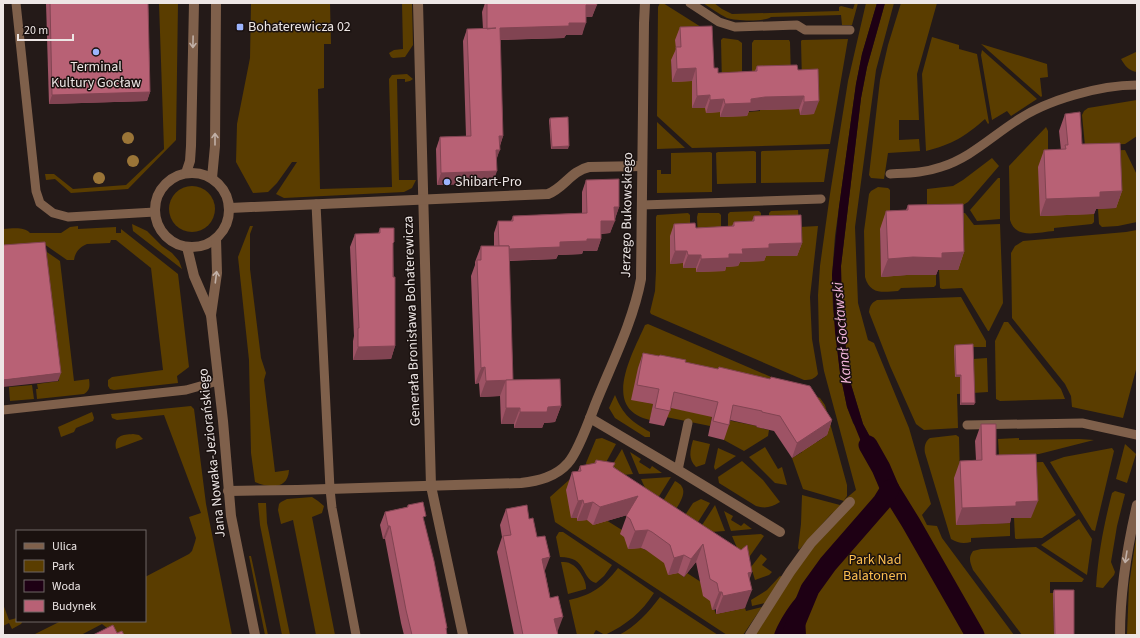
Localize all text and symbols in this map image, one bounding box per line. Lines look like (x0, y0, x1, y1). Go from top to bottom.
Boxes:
scale bar (18, 16, 73, 42)
place label: Bohaterewicza 02 (248, 17, 351, 37)
text: 20 m (24, 22, 48, 39)
marker: Bohaterewicza 02 (235, 22, 245, 32)
one-way arrow (189, 35, 197, 48)
marker: Terminal Kultury Gocław (91, 47, 101, 57)
place label: Terminal Kultury Gocław (51, 57, 141, 93)
one-way arrow (211, 133, 219, 146)
street label: Jerzego Bukowskiego (616, 152, 638, 278)
place label: Shibart-Pro (455, 172, 522, 192)
marker: Shibart-Pro (442, 177, 452, 187)
street label: Generała Bronisława Bohaterewicza (398, 216, 426, 426)
one-way arrow (212, 271, 220, 284)
water label: Kanał Gocławski (827, 281, 857, 385)
street label: Jana Nowaka-Jeziorańskiego (193, 367, 231, 539)
legend (16, 530, 146, 622)
text: Ulica (52, 538, 77, 555)
park label: Park Nad Balatonem (843, 550, 907, 586)
one-way arrow (1122, 550, 1130, 563)
text: Park (52, 558, 74, 575)
text: Woda (52, 578, 81, 595)
text: Budynek (52, 598, 96, 615)

